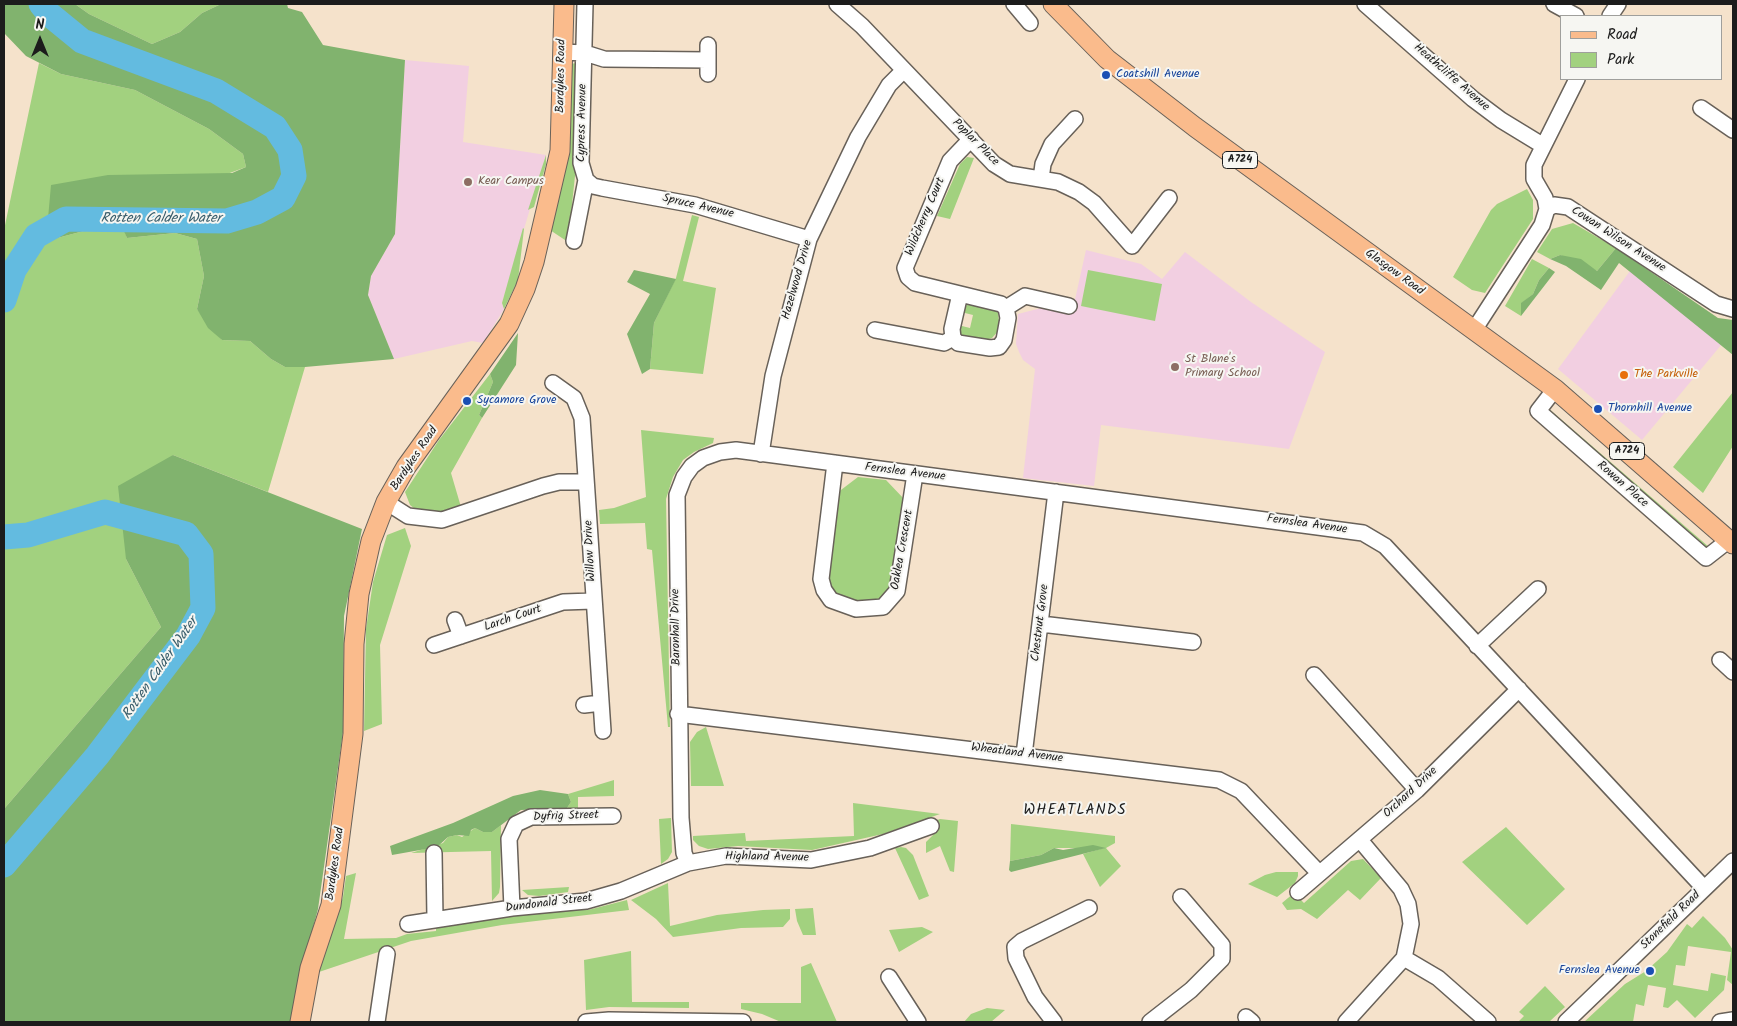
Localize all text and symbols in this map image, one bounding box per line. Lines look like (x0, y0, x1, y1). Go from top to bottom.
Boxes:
text: N (36, 14, 44, 36)
north arrow (15, 15, 65, 65)
legend (1560, 15, 1722, 80)
text: Road (1607, 23, 1637, 47)
street label: Bardykes Road (554, 39, 570, 113)
street label: Heathcliffe Avenue (1410, 41, 1492, 115)
text: Park (1607, 48, 1634, 72)
place label: Coatshill Avenue (1116, 68, 1199, 82)
marker: Coatshill Avenue (1100, 69, 1112, 81)
street label: Cypress Avenue (575, 84, 591, 162)
street label: Poplar Place (948, 116, 1002, 170)
road number: A724 (1222, 152, 1258, 168)
place label: Kear Campus (478, 175, 544, 189)
marker: Kear Campus (462, 176, 474, 188)
street label: Wildcherry Court (903, 176, 949, 258)
street label: Spruce Avenue (661, 192, 735, 222)
street label: Cowan Wilson Avenue (1568, 204, 1668, 276)
water label: Rotten Calder Water (101, 212, 221, 228)
street label: Hazelwood Drive (780, 239, 816, 321)
street label: Glasgow Road (1362, 247, 1426, 299)
place label: St Blane's Primary School (1185, 353, 1260, 381)
marker: St Blane's Primary School (1169, 361, 1181, 373)
place label: The Parkville (1634, 368, 1698, 382)
marker: The Parkville (1618, 369, 1630, 381)
place label: Sycamore Grove (477, 394, 556, 408)
marker: Sycamore Grove (461, 395, 473, 407)
place label: Thornhill Avenue (1608, 402, 1692, 416)
marker: Thornhill Avenue (1592, 403, 1604, 415)
street label: Bardykes Road (388, 424, 442, 494)
road number: A724 (1610, 442, 1644, 460)
street label: Rowan Place (1593, 459, 1651, 511)
street label: Fernslea Avenue (864, 461, 946, 485)
street label: Oaklea Crescent (889, 509, 917, 591)
street label: Fernslea Avenue (1266, 512, 1348, 538)
street label: Willow Drive (582, 520, 600, 582)
street label: Chestnut Grove (1029, 584, 1053, 662)
street label: Baronhall Drive (669, 588, 685, 666)
street label: Larch Court (482, 602, 544, 636)
water label: Rotten Calder Water (120, 615, 202, 723)
street label: Wheatland Avenue (970, 741, 1064, 767)
street label: Orchard Drive (1381, 764, 1441, 822)
district label: WHEATLANDS (1022, 802, 1128, 820)
street label: Dyfrig Street (533, 809, 599, 825)
street label: Bardykes Road (324, 826, 348, 902)
street label: Highland Avenue (725, 850, 809, 866)
street label: Stonefield Road (1638, 889, 1704, 953)
street label: Dundonald Street (505, 892, 593, 916)
place label: Fernslea Avenue (1559, 964, 1640, 978)
marker: Fernslea Avenue (1644, 965, 1656, 977)

